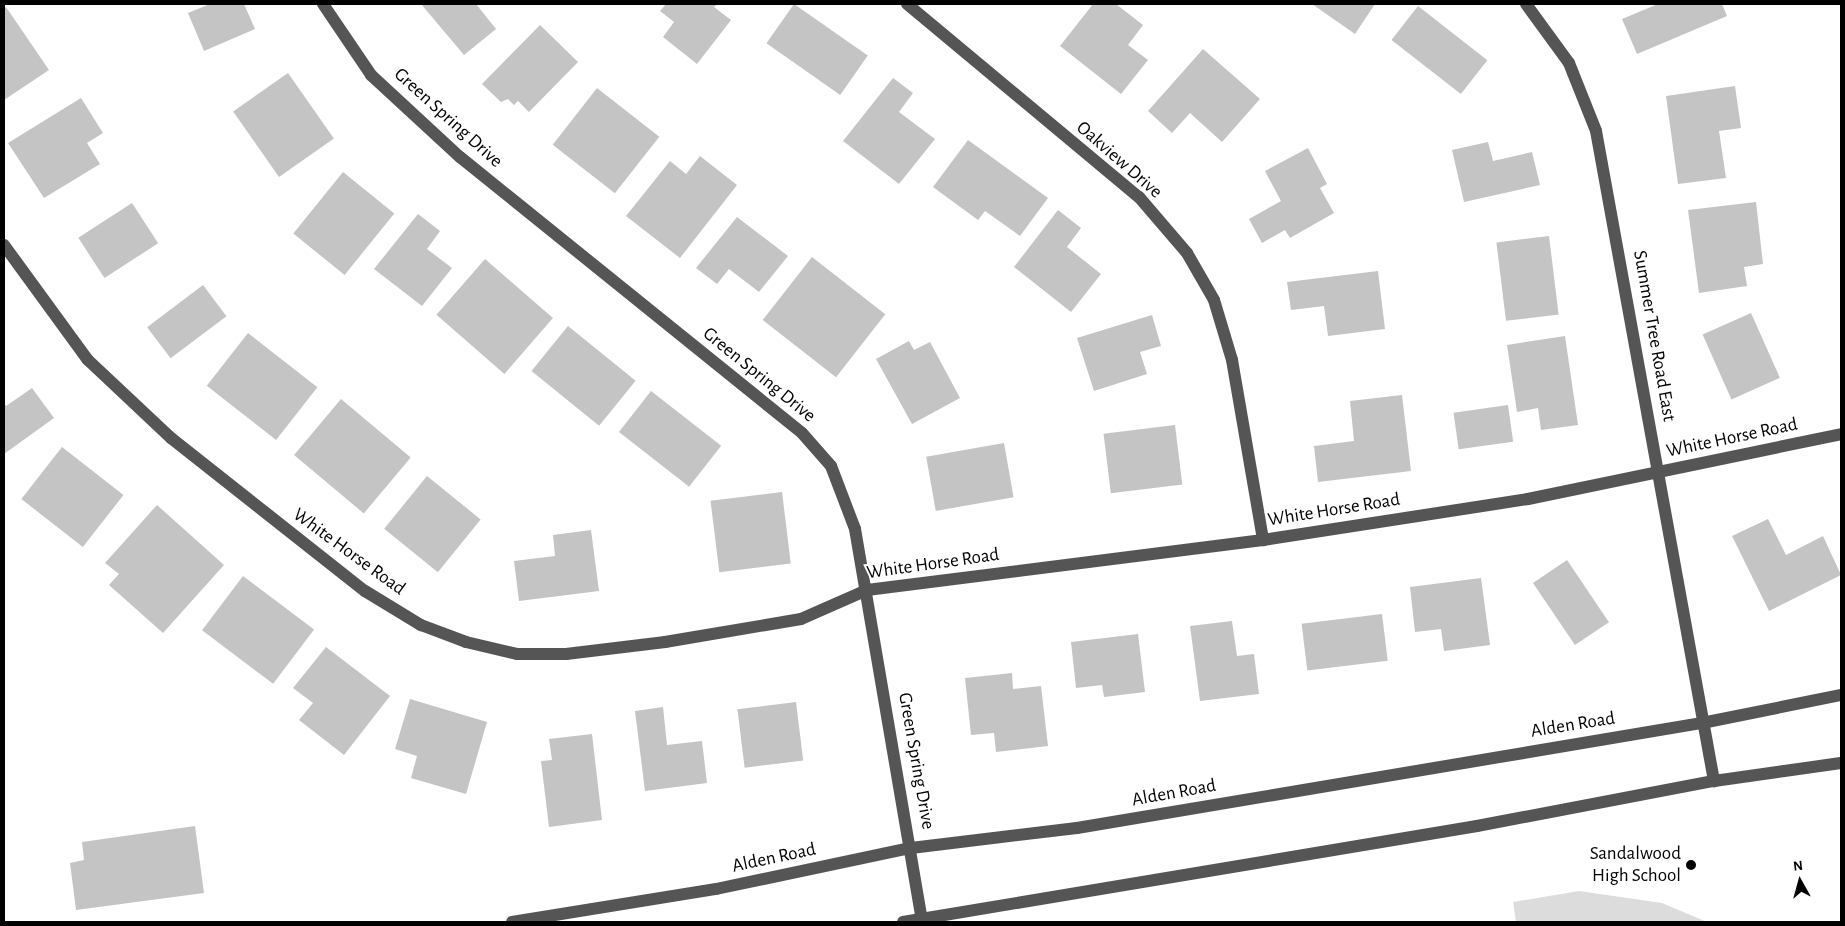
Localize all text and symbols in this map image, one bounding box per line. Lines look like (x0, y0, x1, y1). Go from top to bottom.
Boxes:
street label: Green Spring Drive (389, 63, 507, 173)
street label: Oakview Drive (1071, 117, 1167, 203)
street label: Summer Tree Road East (1628, 249, 1680, 423)
street label: Green Spring Drive (698, 323, 820, 427)
street label: White Horse Road (1664, 413, 1800, 463)
street label: White Horse Road (1266, 488, 1402, 532)
street label: White Horse Road (288, 504, 410, 600)
street label: White Horse Road (865, 543, 1001, 585)
street label: Green Spring Drive (893, 691, 939, 831)
street label: Alden Road (1529, 707, 1617, 743)
street label: Alden Road (1130, 774, 1218, 812)
street label: Alden Road (730, 838, 818, 878)
place label: Sandalwood High School (1590, 843, 1681, 887)
north arrow (1775, 856, 1825, 906)
marker: Sandalwood High School (1685, 859, 1697, 871)
text: N (1792, 859, 1804, 874)

